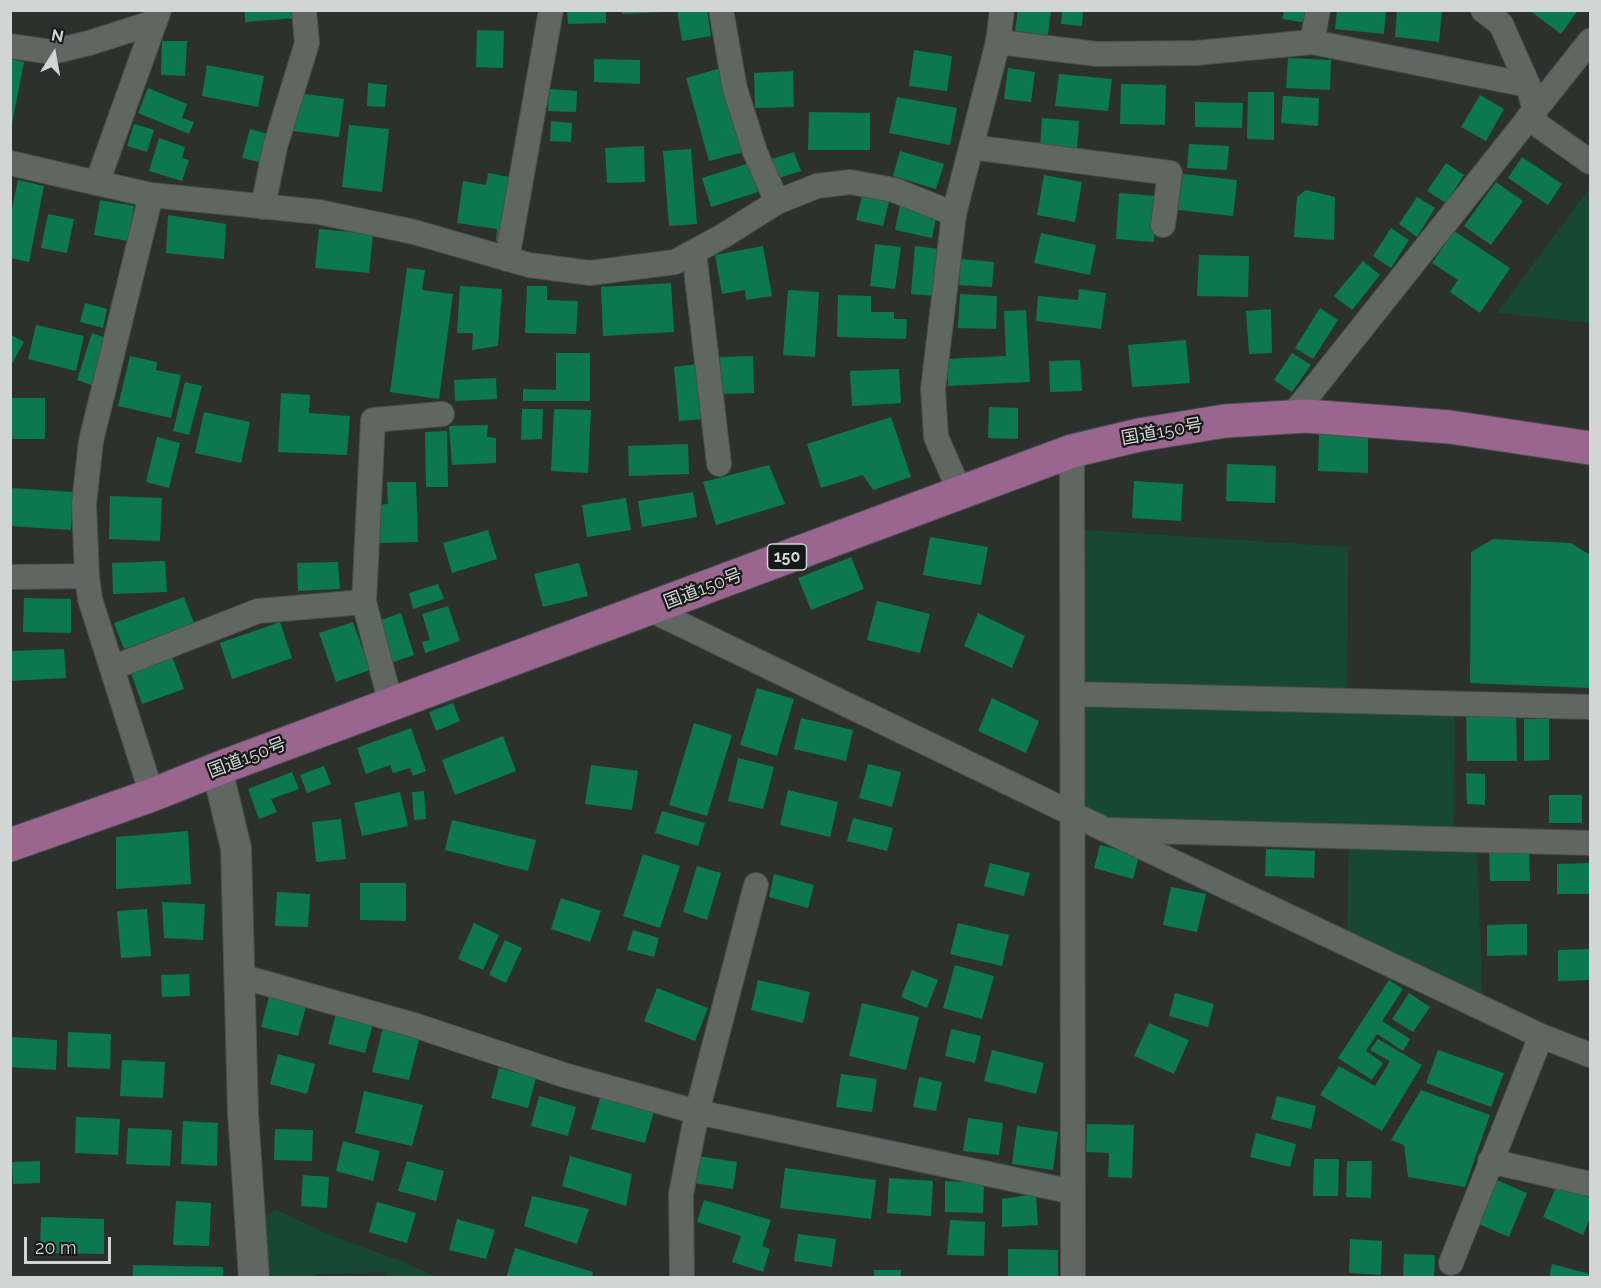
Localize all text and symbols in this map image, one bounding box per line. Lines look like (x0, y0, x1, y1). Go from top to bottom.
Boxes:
north arrow (24, 24, 84, 84)
text: N (50, 25, 65, 46)
street label: 国道150号 (1119, 414, 1205, 450)
road number: 150 (768, 544, 806, 570)
street label: 国道150号 (661, 564, 745, 614)
street label: 国道150号 (205, 733, 289, 783)
scale bar (27, 1225, 114, 1263)
text: 20 m (35, 1237, 77, 1258)

